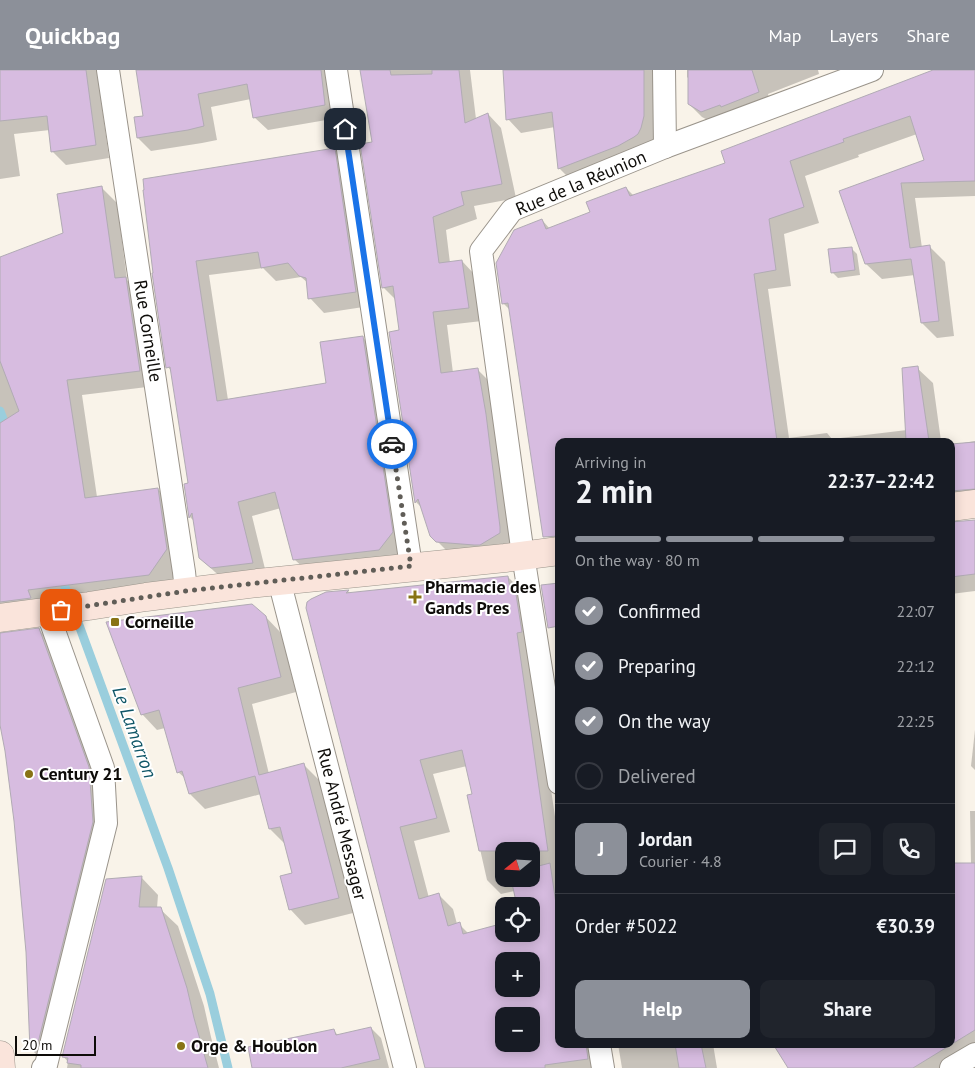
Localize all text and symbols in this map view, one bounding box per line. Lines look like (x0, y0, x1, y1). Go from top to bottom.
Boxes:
text: Quickbag (25, 20, 120, 51)
text: Map (769, 24, 801, 47)
text: Layers (829, 24, 878, 47)
text: Share (906, 24, 950, 47)
pin (324, 108, 366, 150)
icon: home (331, 115, 359, 143)
street label: Rue de la Réunion (512, 145, 650, 220)
street label: Rue Corneille (129, 278, 168, 384)
courier (367, 419, 417, 469)
icon: car (378, 430, 406, 458)
text: Arriving in (575, 452, 646, 472)
text: 22:37–22:42 (827, 469, 935, 493)
text: 2 min (575, 470, 653, 512)
text: On the way · 80 m (575, 550, 700, 570)
place label: Pharmacie des Gands Pres (425, 575, 537, 619)
pin (40, 589, 82, 631)
marker: Pharmacie des Gands Pres (409, 591, 421, 603)
icon: bag (47, 596, 75, 624)
icon: check (575, 597, 603, 625)
text: Confirmed (618, 599, 701, 623)
text: 22:07 (897, 601, 935, 621)
place label: Corneille (125, 610, 194, 633)
marker: Corneille (109, 616, 121, 628)
icon: check (575, 652, 603, 680)
text: Preparing (618, 654, 696, 678)
text: 22:12 (897, 656, 935, 676)
water label: Le Lamarron (107, 683, 163, 781)
icon: check (575, 707, 603, 735)
text: On the way (618, 709, 710, 733)
text: 22:25 (897, 711, 935, 731)
street label: Rue André Messager (312, 745, 373, 902)
place label: Century 21 (39, 762, 123, 785)
text: Delivered (618, 764, 696, 788)
marker: Century 21 (23, 768, 35, 780)
button: chat (819, 823, 871, 875)
button: phone (883, 823, 935, 875)
text: Jordan (639, 827, 692, 851)
text: J (598, 837, 604, 861)
north arrow (495, 842, 540, 888)
map controls (495, 842, 540, 1052)
text: Courier · 4.8 (639, 851, 722, 871)
button: locate (495, 897, 540, 942)
text: Order #5022 (575, 914, 678, 938)
text: €30.39 (876, 914, 935, 938)
button: + (495, 952, 540, 997)
button: Help (575, 980, 750, 1038)
button: Share (760, 980, 935, 1038)
button: − (495, 1007, 540, 1052)
scale bar (15, 1033, 96, 1056)
place label: Orge & Houblon (191, 1034, 317, 1057)
text: 20 m (22, 1036, 52, 1054)
marker: Orge & Houblon (175, 1040, 187, 1052)

